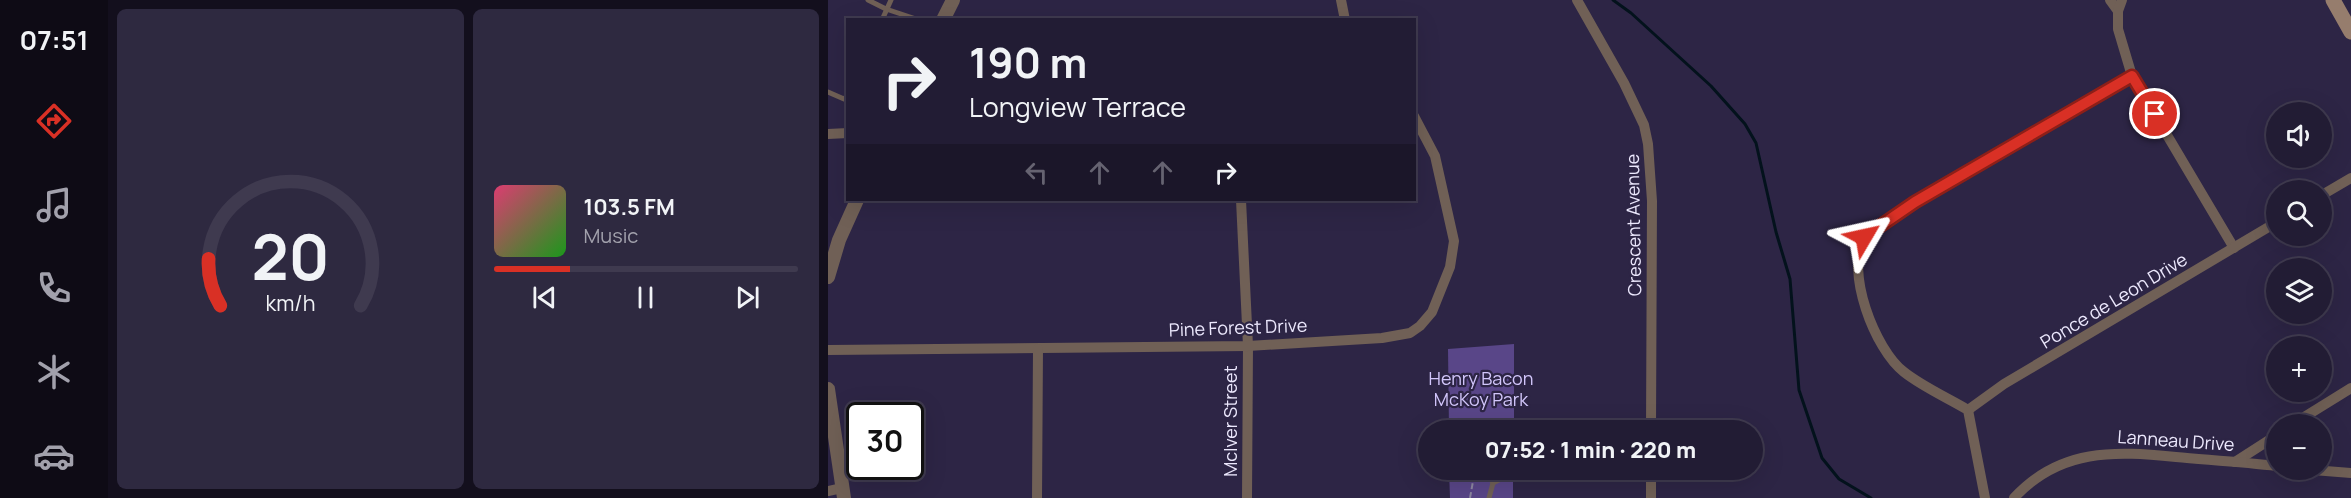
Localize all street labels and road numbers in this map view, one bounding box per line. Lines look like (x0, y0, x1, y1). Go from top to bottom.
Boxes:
street label: Crescent Avenue (1620, 154, 1646, 296)
street label: Ponce de Leon Drive (2036, 247, 2191, 354)
street label: Pine Forest Drive (1168, 313, 1308, 341)
street label: McIver Street (1218, 365, 1242, 477)
street label: Lanneau Drive (2117, 424, 2235, 456)

